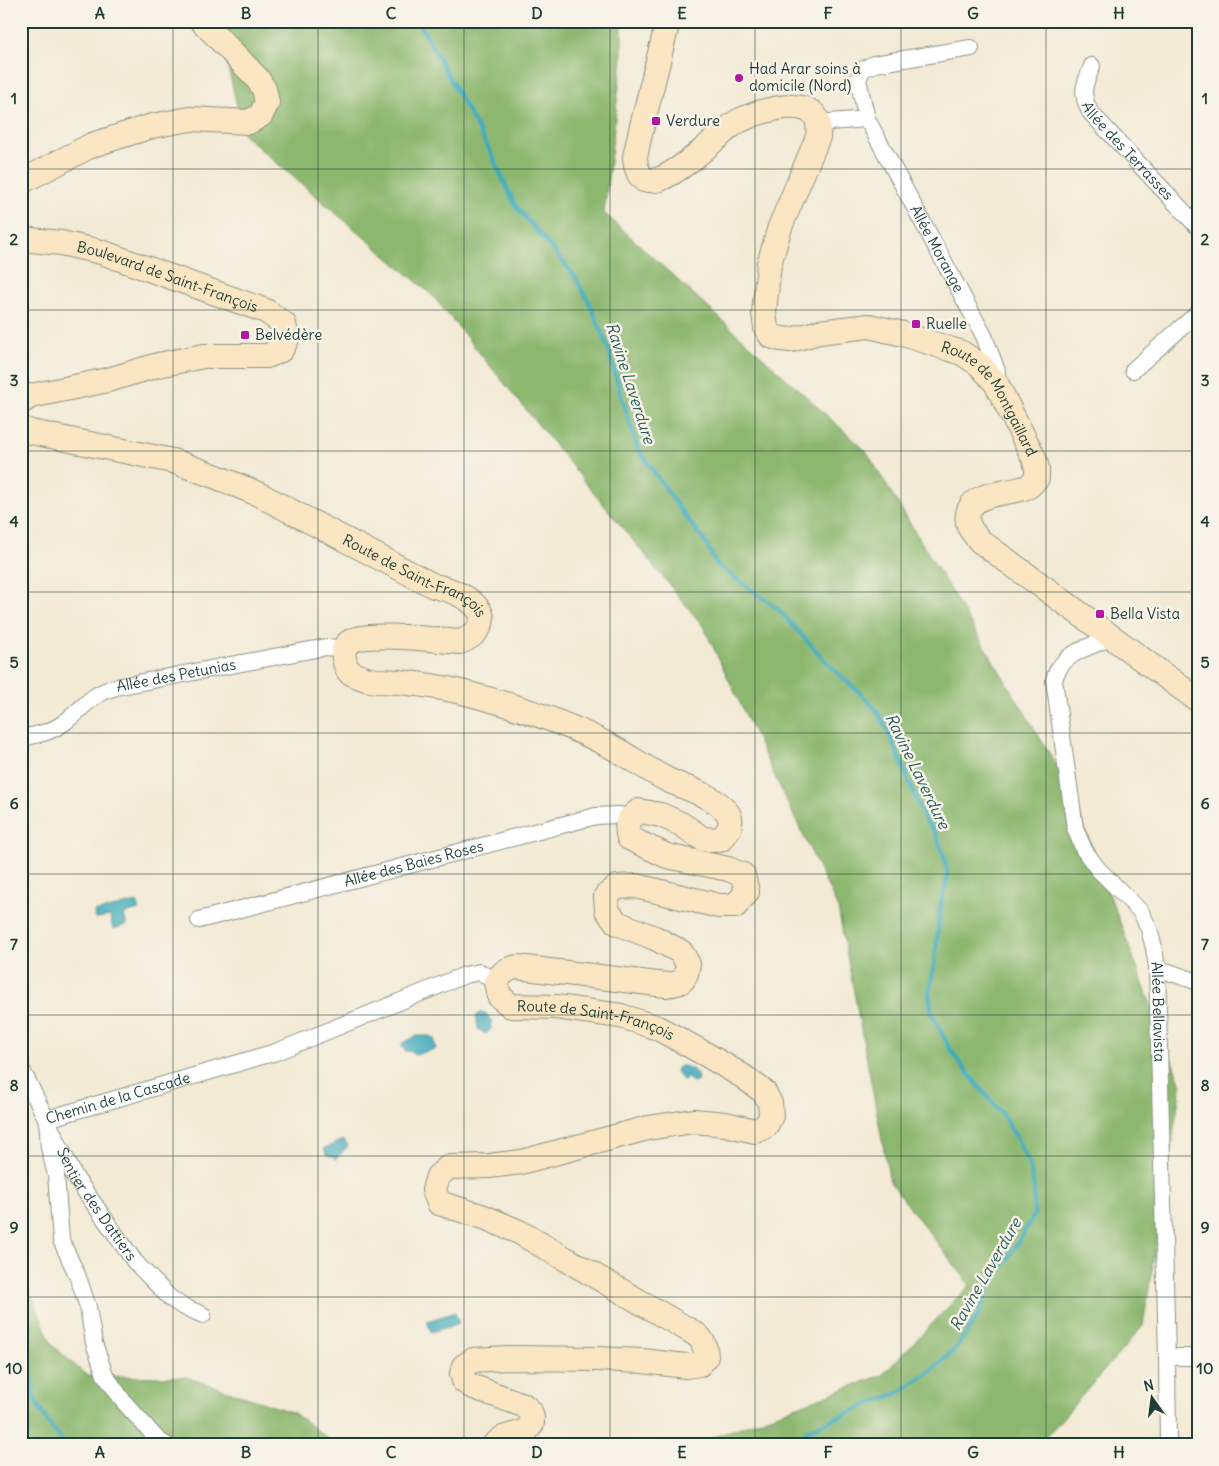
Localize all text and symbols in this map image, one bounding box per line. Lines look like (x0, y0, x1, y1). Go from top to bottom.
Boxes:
text: A (95, 3, 105, 23)
text: B (241, 3, 252, 23)
text: C (386, 3, 397, 23)
text: D (531, 3, 543, 23)
text: E (677, 3, 687, 23)
text: F (823, 3, 833, 23)
text: G (967, 3, 979, 23)
text: H (1113, 3, 1125, 23)
place label: Had Arar soins à domicile (Nord) (749, 59, 861, 95)
marker: Had Arar soins à domicile (Nord) (733, 72, 745, 84)
text: 1 (11, 88, 17, 108)
text: 1 (1202, 88, 1208, 108)
street label: Allée des Terrasses (1078, 99, 1178, 204)
place label: Verdure (666, 111, 720, 130)
marker: Verdure (650, 115, 662, 127)
street label: Allée Morange (906, 202, 969, 295)
text: 2 (10, 229, 19, 249)
text: 2 (1201, 229, 1210, 249)
street label: Boulevard de Saint-François (75, 237, 261, 316)
place label: Ruelle (926, 314, 967, 333)
marker: Ruelle (910, 318, 922, 330)
water label: Ravine Laverdure (602, 320, 660, 447)
place label: Belvédère (255, 325, 322, 344)
marker: Belvédère (239, 329, 251, 341)
street label: Route de Montgaillard (939, 337, 1042, 460)
text: 3 (9, 370, 19, 390)
text: 3 (1200, 370, 1210, 390)
text: 4 (9, 511, 19, 531)
text: 4 (1200, 511, 1210, 531)
street label: Route de Saint-François (339, 530, 491, 620)
place label: Bella Vista (1110, 604, 1180, 623)
marker: Bella Vista (1094, 608, 1106, 620)
text: 5 (9, 652, 19, 672)
text: 5 (1200, 652, 1210, 672)
street label: Allée des Petunias (115, 654, 238, 696)
water label: Ravine Laverdure (881, 710, 955, 833)
text: 6 (9, 793, 19, 813)
text: 6 (1200, 793, 1210, 813)
street label: Allée des Baies Roses (342, 836, 486, 891)
text: 7 (10, 934, 18, 954)
text: 7 (1201, 934, 1209, 954)
street label: Allée Bellavista (1147, 960, 1169, 1062)
street label: Route de Saint-François (517, 996, 678, 1044)
street label: Chemin de la Cascade (43, 1068, 192, 1128)
text: 8 (9, 1075, 19, 1095)
text: 8 (1200, 1075, 1210, 1095)
street label: Sentier des Dattiers (53, 1144, 141, 1264)
water label: Ravine Laverdure (945, 1213, 1026, 1334)
text: 9 (9, 1217, 19, 1237)
text: 9 (1200, 1217, 1210, 1237)
text: 10 (6, 1358, 22, 1378)
text: 10 (1197, 1358, 1213, 1378)
north arrow (1126, 1374, 1176, 1424)
text: N (1142, 1375, 1156, 1395)
text: A (95, 1442, 105, 1462)
text: B (241, 1442, 252, 1462)
text: C (386, 1442, 397, 1462)
text: D (531, 1442, 543, 1462)
text: E (677, 1442, 687, 1462)
text: F (823, 1442, 833, 1462)
text: G (967, 1442, 979, 1462)
text: H (1113, 1442, 1125, 1462)

